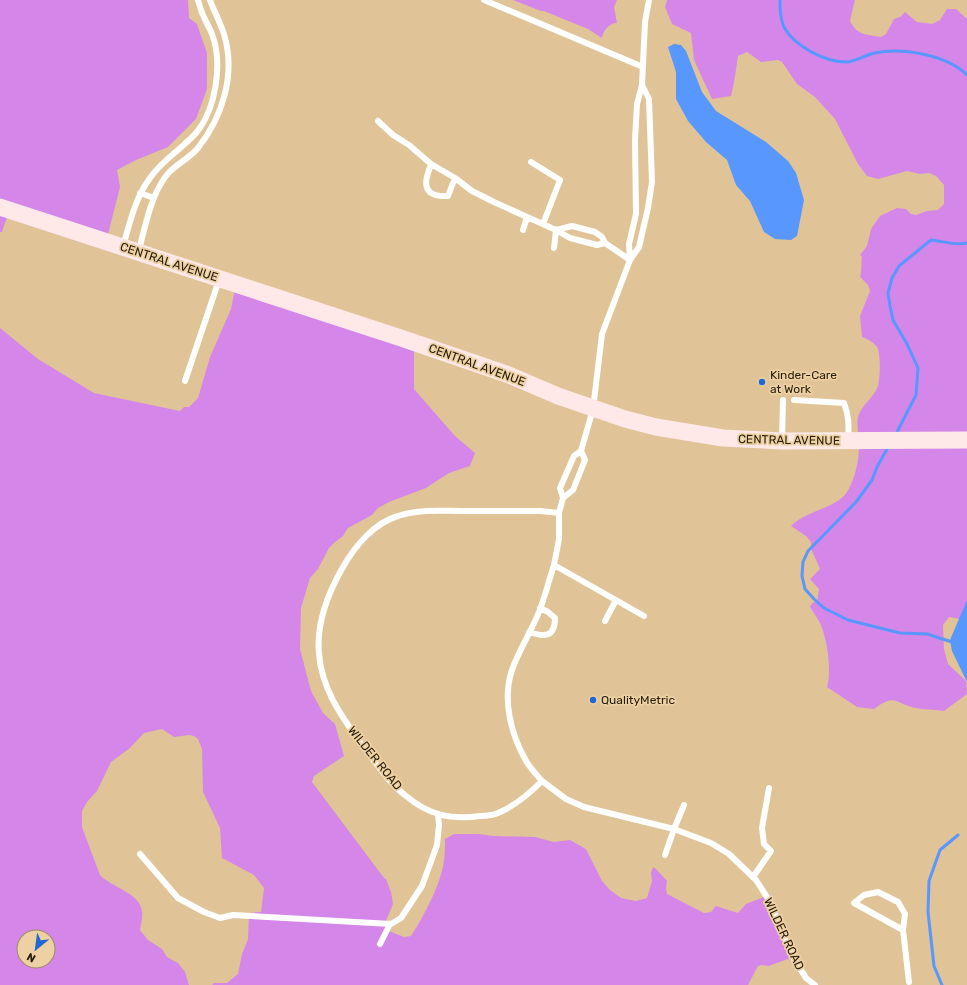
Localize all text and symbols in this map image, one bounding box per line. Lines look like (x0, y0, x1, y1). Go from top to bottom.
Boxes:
street label: CENTRAL AVENUE (118, 240, 220, 284)
street label: CENTRAL AVENUE (427, 341, 527, 389)
place label: Kinder-Care at Work (770, 368, 837, 396)
marker: Kinder-Care at Work (757, 377, 767, 387)
street label: CENTRAL AVENUE (738, 432, 840, 448)
place label: QualityMetric (601, 693, 675, 707)
marker: QualityMetric (588, 695, 598, 705)
street label: WILDER ROAD (345, 723, 405, 793)
street label: WILDER ROAD (761, 896, 807, 972)
north arrow (16, 929, 56, 969)
text: N (25, 950, 38, 965)

